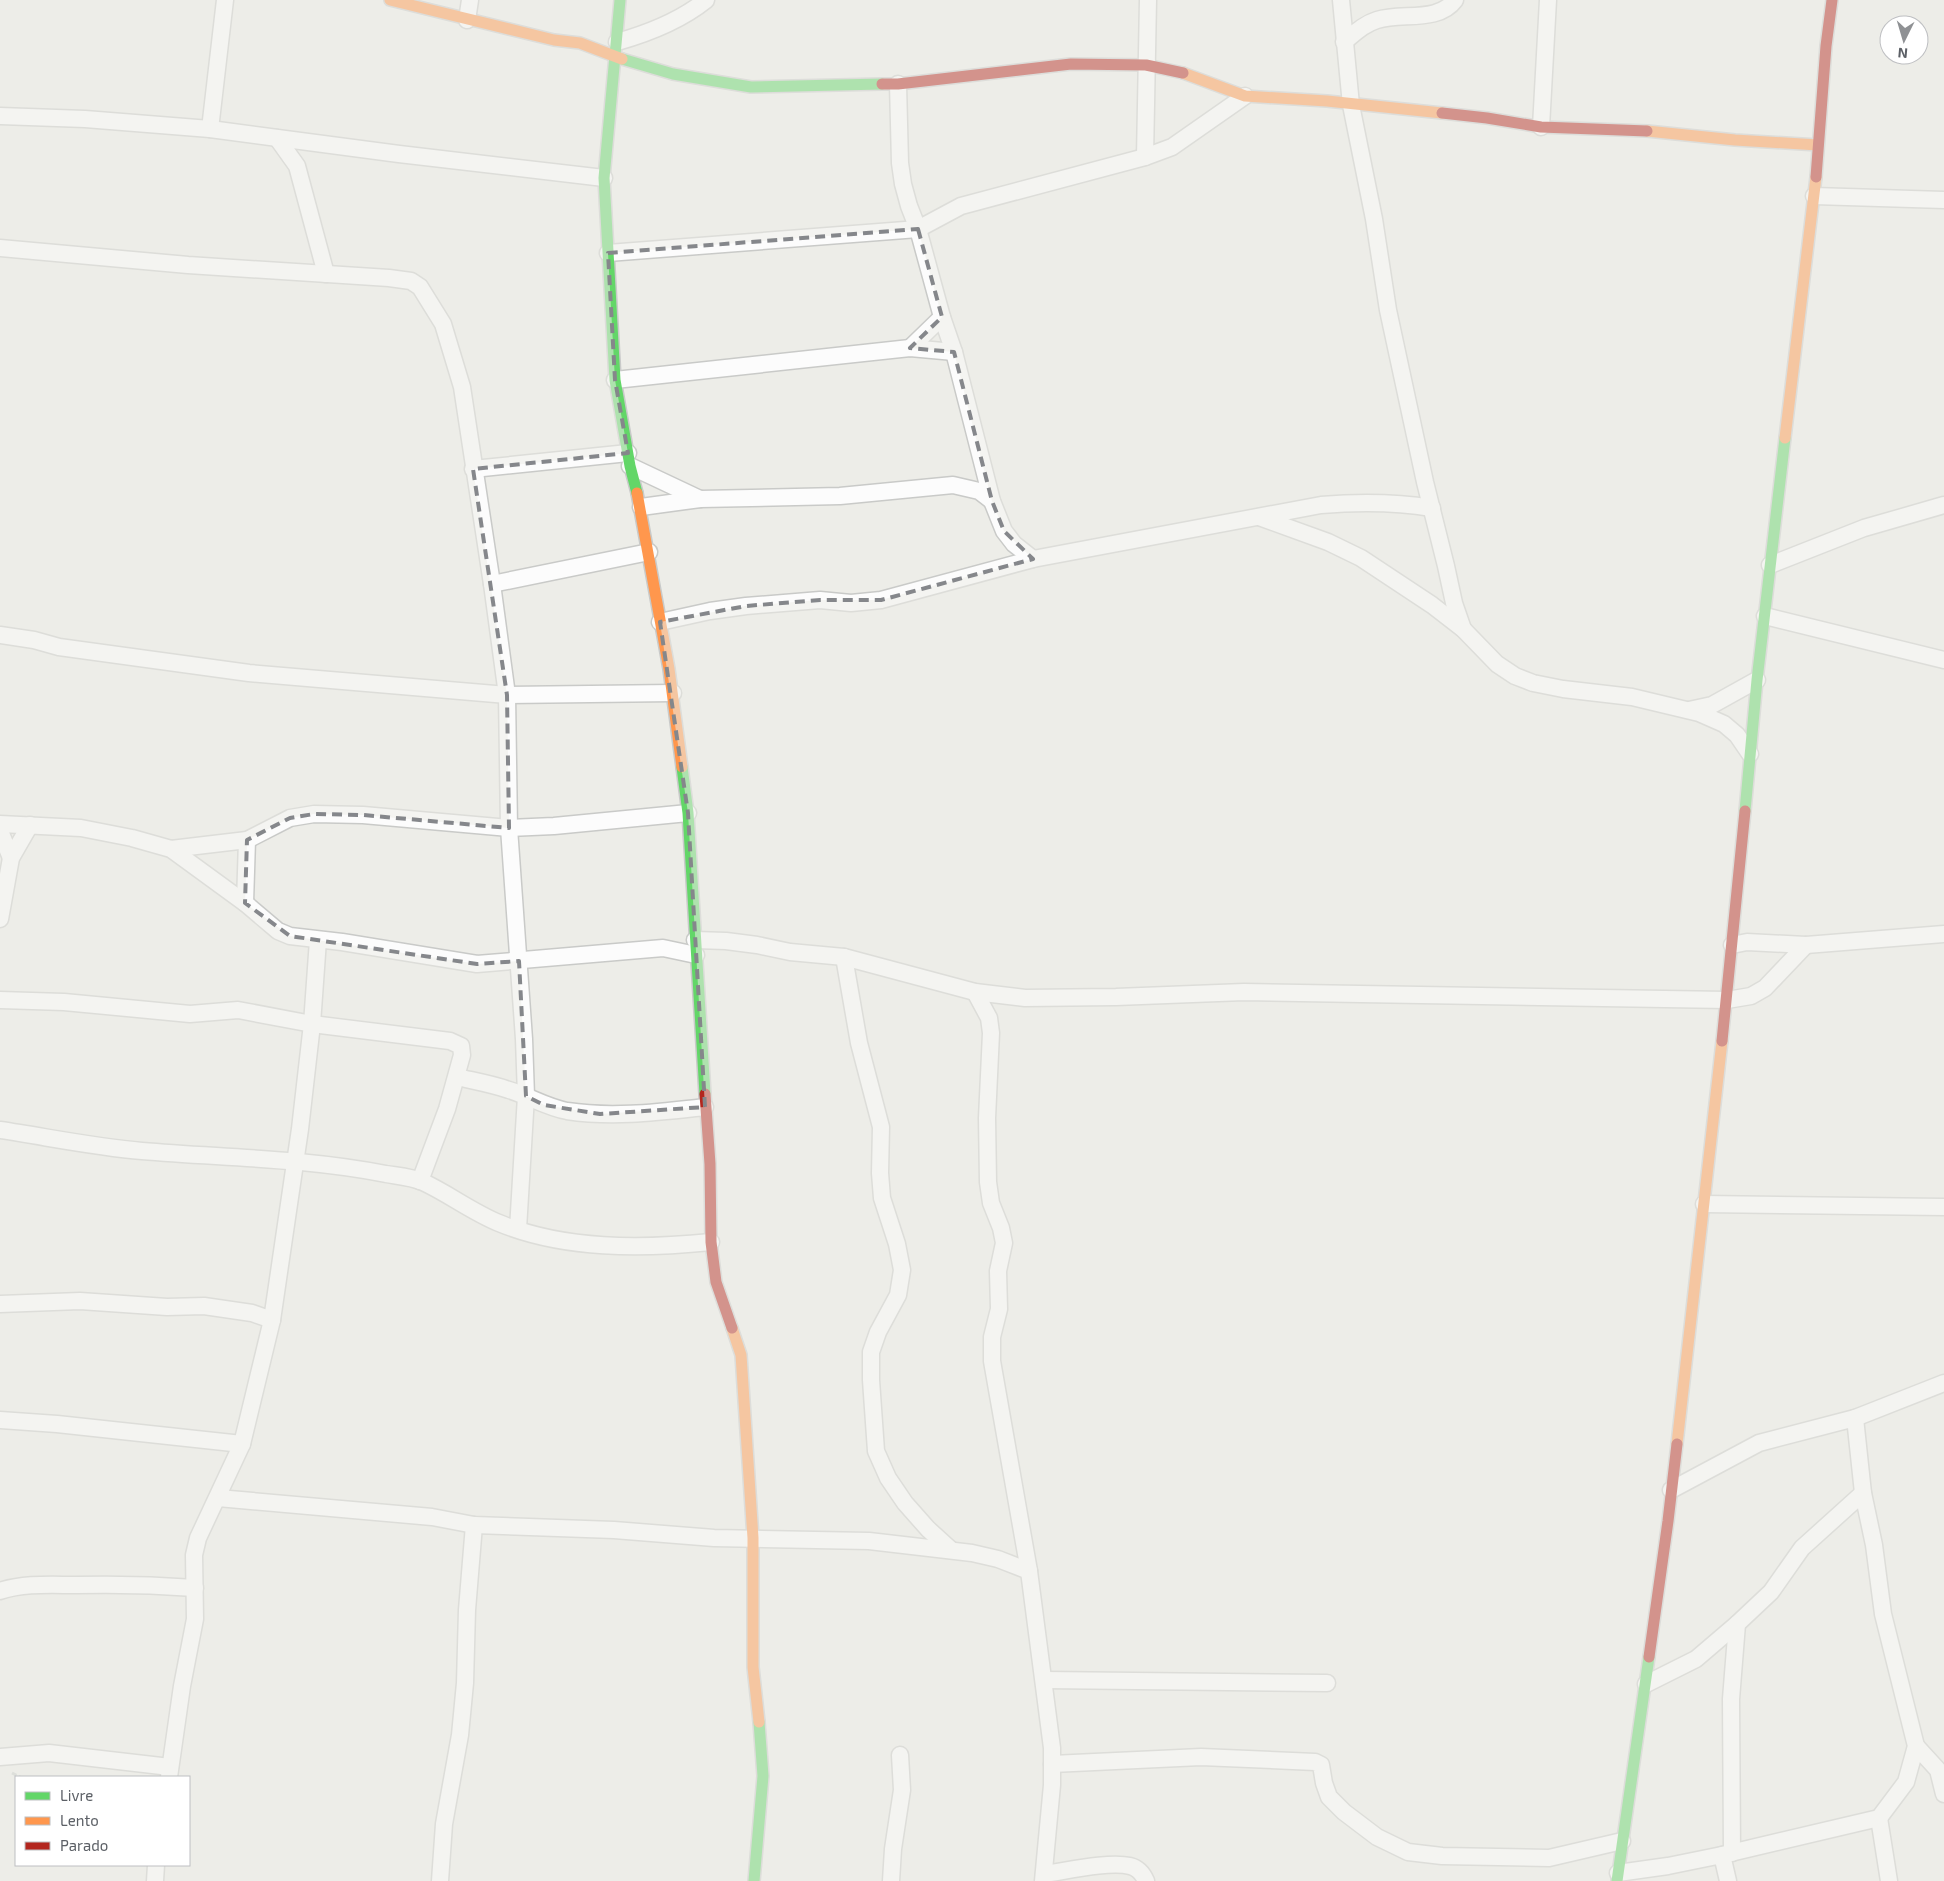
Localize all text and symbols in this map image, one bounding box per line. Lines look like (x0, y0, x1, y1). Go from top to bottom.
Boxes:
north arrow (1879, 15, 1929, 65)
text: N (1897, 45, 1909, 62)
legend (15, 1776, 190, 1866)
text: Livre (60, 1786, 93, 1804)
text: Lento (60, 1811, 99, 1829)
text: Parado (60, 1836, 108, 1854)

